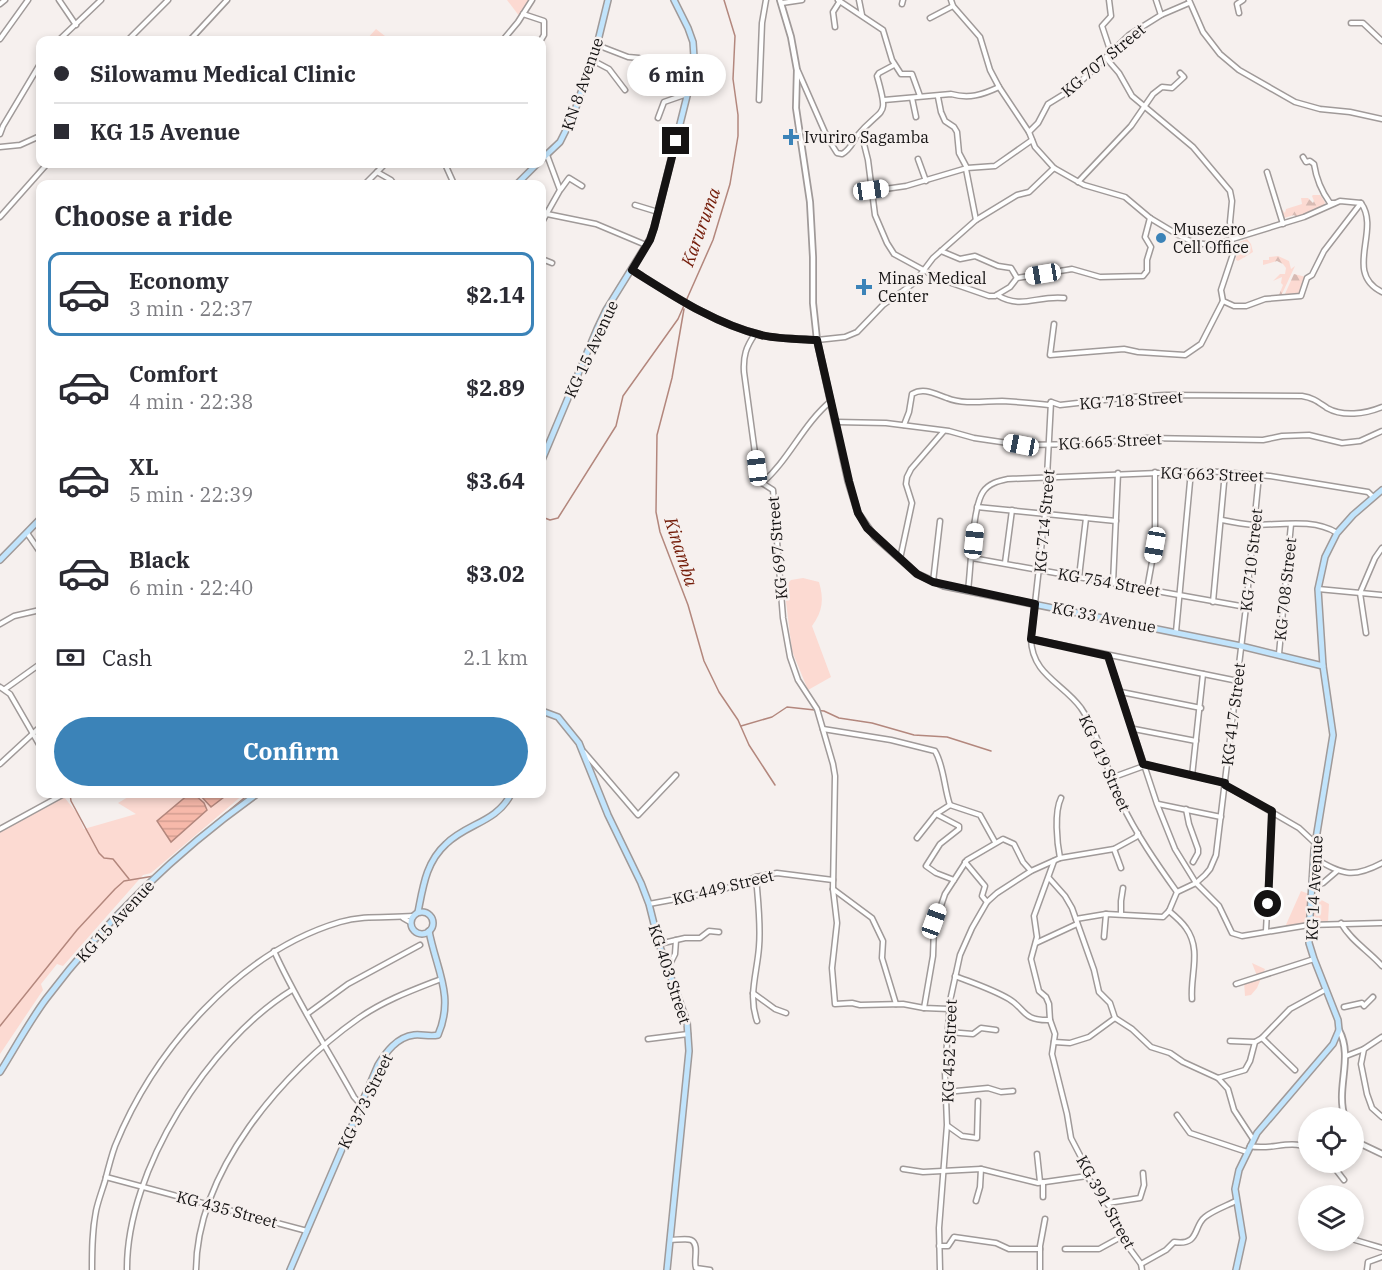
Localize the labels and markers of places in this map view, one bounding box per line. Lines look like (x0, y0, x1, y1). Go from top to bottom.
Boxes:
place label: Ivuriro Sagamba (804, 127, 929, 147)
marker: Ivuriro Sagamba (782, 128, 800, 146)
place label: Musezero Cell Office (1173, 219, 1249, 257)
marker: Musezero Cell Office (1154, 231, 1168, 245)
place label: Minas Medical Center (878, 268, 987, 306)
marker: Minas Medical Center (855, 278, 873, 296)

